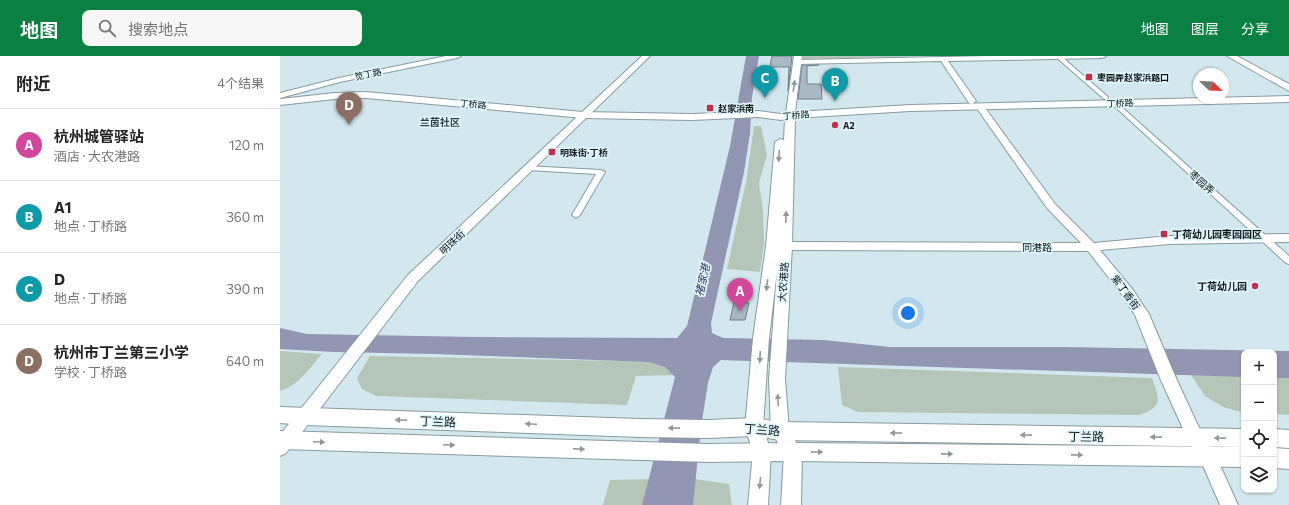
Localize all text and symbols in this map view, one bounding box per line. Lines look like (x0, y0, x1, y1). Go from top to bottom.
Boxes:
search box (82, 10, 362, 46)
icon: search (96, 17, 118, 39)
text: 地图 (20, 18, 58, 41)
text: 搜索地点 (128, 20, 188, 38)
text: 地图 (1141, 20, 1169, 37)
text: 图层 (1191, 20, 1219, 37)
text: 分享 (1241, 20, 1269, 37)
pin: C (752, 65, 778, 98)
street label: 笕丁路 (354, 66, 382, 82)
pin: B (822, 68, 848, 101)
north arrow (1193, 68, 1229, 104)
marker: 枣园弄赵家浜路口 (1084, 72, 1094, 82)
place label: 枣园弄赵家浜路口 (1097, 72, 1169, 83)
text: 附近 (16, 73, 50, 94)
text: 4个结果 (217, 75, 264, 91)
one-way arrow (791, 79, 797, 92)
pin: D (336, 92, 362, 125)
street label: 丁桥路 (459, 97, 487, 111)
street label: 丁桥路 (1106, 97, 1134, 109)
marker: 赵家浜南 (705, 103, 715, 113)
place label: 赵家浜南 (718, 103, 754, 114)
street label: 丁桥路 (782, 108, 810, 122)
district label: 兰茵社区 (420, 116, 460, 128)
marker: A2 (830, 120, 840, 130)
place label: A2 (843, 120, 855, 131)
text: 杭州城管驿站 (54, 127, 144, 145)
text: A (24, 137, 34, 153)
text: 120 m (229, 137, 264, 153)
marker: 明珠街·丁桥 (547, 147, 557, 157)
place label: 明珠街·丁桥 (560, 147, 608, 158)
text: 酒店 · 大农港路 (54, 148, 140, 164)
one-way arrow (775, 150, 782, 162)
street label: 枣园弄 (1186, 167, 1217, 196)
text: A1 (54, 198, 72, 216)
text: B (25, 209, 33, 225)
text: 360 m (226, 209, 264, 225)
one-way arrow (783, 210, 789, 223)
text: 地点 · 丁桥路 (54, 218, 127, 234)
street label: 明珠街 (437, 227, 467, 257)
place label: 丁荷幼儿园枣园园区 (1172, 228, 1262, 240)
marker: 丁荷幼儿园枣园园区 (1159, 229, 1169, 239)
street label: 同港路 (1022, 241, 1052, 253)
water label: 褚家港 (692, 261, 712, 298)
street label: 大农港路 (776, 262, 790, 302)
text: D (54, 270, 65, 288)
street label: 紫丁香街 (1109, 272, 1143, 312)
pin: A (727, 278, 753, 311)
one-way arrow (764, 279, 770, 291)
place label: 丁荷幼儿园 (1197, 280, 1247, 292)
text: C (25, 281, 33, 297)
text: 390 m (226, 281, 264, 297)
marker: 丁荷幼儿园 (1250, 281, 1260, 291)
text: 地点 · 丁桥路 (54, 290, 127, 306)
your location (898, 303, 918, 323)
text: 杭州市丁兰第三小学 (54, 343, 189, 361)
map controls (1241, 349, 1277, 493)
button: + (1241, 349, 1277, 385)
one-way arrow (756, 351, 763, 363)
text: D (24, 353, 34, 369)
text: 640 m (226, 353, 264, 369)
text: 学校 · 丁桥路 (54, 364, 127, 380)
button: − (1241, 385, 1277, 421)
one-way arrow (775, 394, 782, 406)
street label: 丁兰路 (420, 413, 456, 429)
one-way arrow (394, 417, 407, 423)
one-way arrow (524, 421, 537, 427)
street label: 丁兰路 (744, 421, 780, 437)
button: locate (1241, 421, 1277, 457)
one-way arrow (668, 425, 680, 432)
street label: 丁兰路 (1068, 429, 1104, 443)
one-way arrow (889, 430, 902, 436)
one-way arrow (1019, 432, 1032, 438)
one-way arrow (1150, 433, 1162, 440)
one-way arrow (1214, 434, 1226, 441)
one-way arrow (313, 439, 326, 445)
one-way arrow (443, 442, 455, 449)
one-way arrow (573, 446, 586, 452)
one-way arrow (811, 449, 823, 456)
one-way arrow (941, 451, 954, 457)
one-way arrow (1071, 452, 1084, 458)
button: layers (1241, 457, 1277, 493)
one-way arrow (756, 477, 763, 489)

